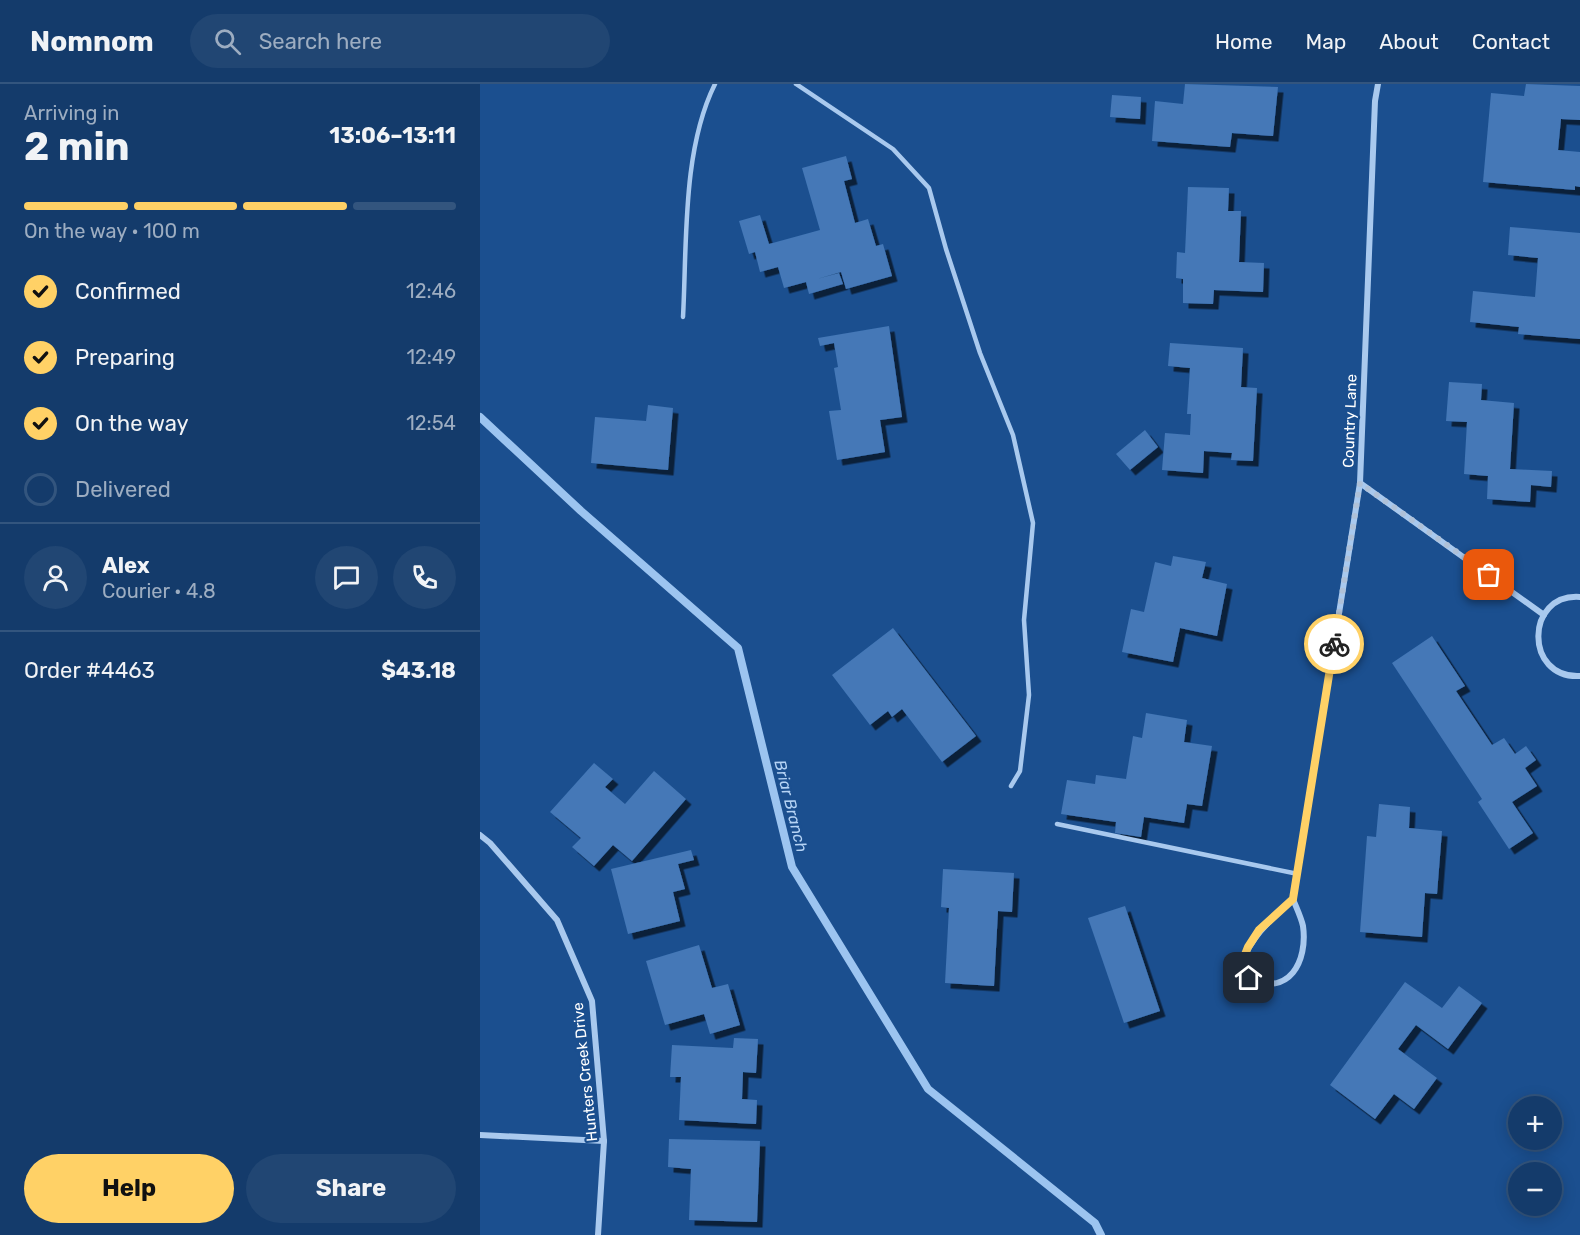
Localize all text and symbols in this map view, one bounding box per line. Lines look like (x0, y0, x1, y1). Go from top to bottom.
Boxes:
search box (190, 14, 610, 68)
text: Nomnom (30, 25, 154, 58)
icon: search (211, 25, 244, 58)
text: Search here (259, 28, 382, 55)
text: Home (1215, 29, 1272, 54)
text: Map (1305, 29, 1346, 54)
text: About (1379, 29, 1439, 54)
text: Contact (1472, 29, 1550, 54)
text: Arriving in (24, 101, 119, 125)
text: 13:06–13:11 (329, 122, 456, 149)
text: 2 min (24, 124, 130, 170)
text: On the way · 100 m (24, 219, 200, 243)
icon: check (24, 275, 57, 308)
text: Confirmed (75, 278, 181, 305)
text: 12:46 (406, 279, 456, 303)
icon: check (24, 341, 57, 374)
text: Preparing (75, 344, 175, 371)
text: 12:49 (406, 345, 456, 369)
street label: Country Lane (1339, 374, 1361, 468)
icon: check (24, 407, 57, 440)
text: On the way (75, 410, 189, 437)
text: 12:54 (406, 411, 456, 435)
text: Delivered (75, 476, 171, 503)
button: person (24, 546, 87, 609)
button: chat (315, 546, 378, 609)
button: phone (393, 546, 456, 609)
pin (1463, 549, 1514, 600)
text: Alex (102, 552, 150, 579)
icon: bag (1472, 558, 1505, 591)
text: Courier · 4.8 (102, 579, 216, 603)
courier (1304, 614, 1364, 674)
icon: bike (1318, 628, 1351, 661)
text: Order #4463 (24, 657, 155, 684)
text: $43.18 (381, 657, 456, 684)
water label: Briar Branch (770, 758, 812, 854)
pin (1223, 952, 1274, 1003)
icon: home (1232, 961, 1265, 994)
street label: Hunters Creek Drive (569, 1002, 601, 1142)
map controls (1508, 1096, 1562, 1216)
button: + (1508, 1096, 1562, 1150)
button: Help (24, 1154, 234, 1223)
button: Share (246, 1154, 456, 1223)
button: − (1508, 1162, 1562, 1216)

